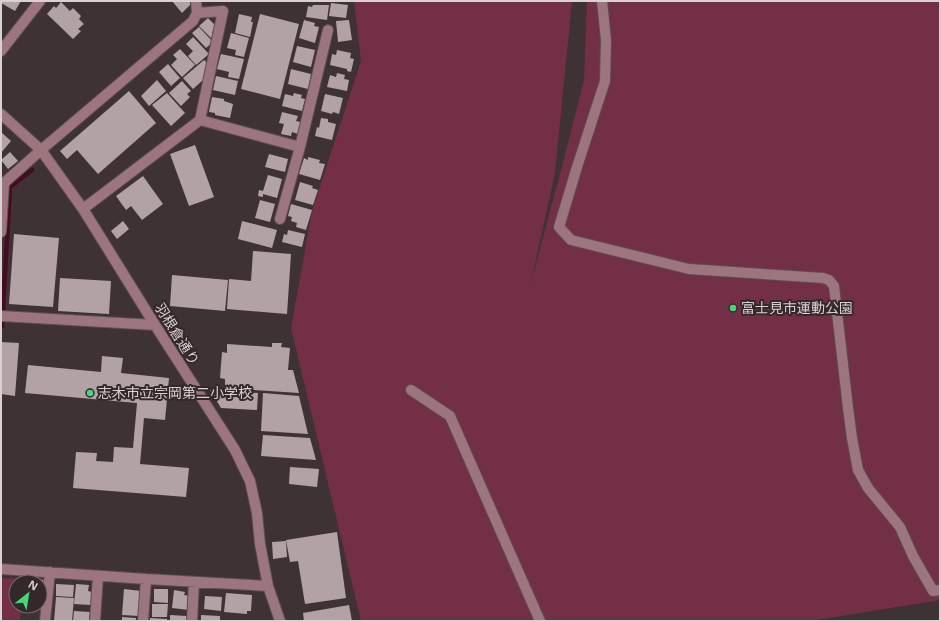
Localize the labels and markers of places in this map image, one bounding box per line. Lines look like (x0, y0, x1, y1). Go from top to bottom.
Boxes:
place label: 富士見市運動公園 (741, 298, 853, 317)
marker: 富士見市運動公園 (728, 303, 738, 313)
place label: 志木市立宗岡第二小学校 (98, 383, 252, 402)
marker: 志木市立宗岡第二小学校 (85, 388, 95, 398)

